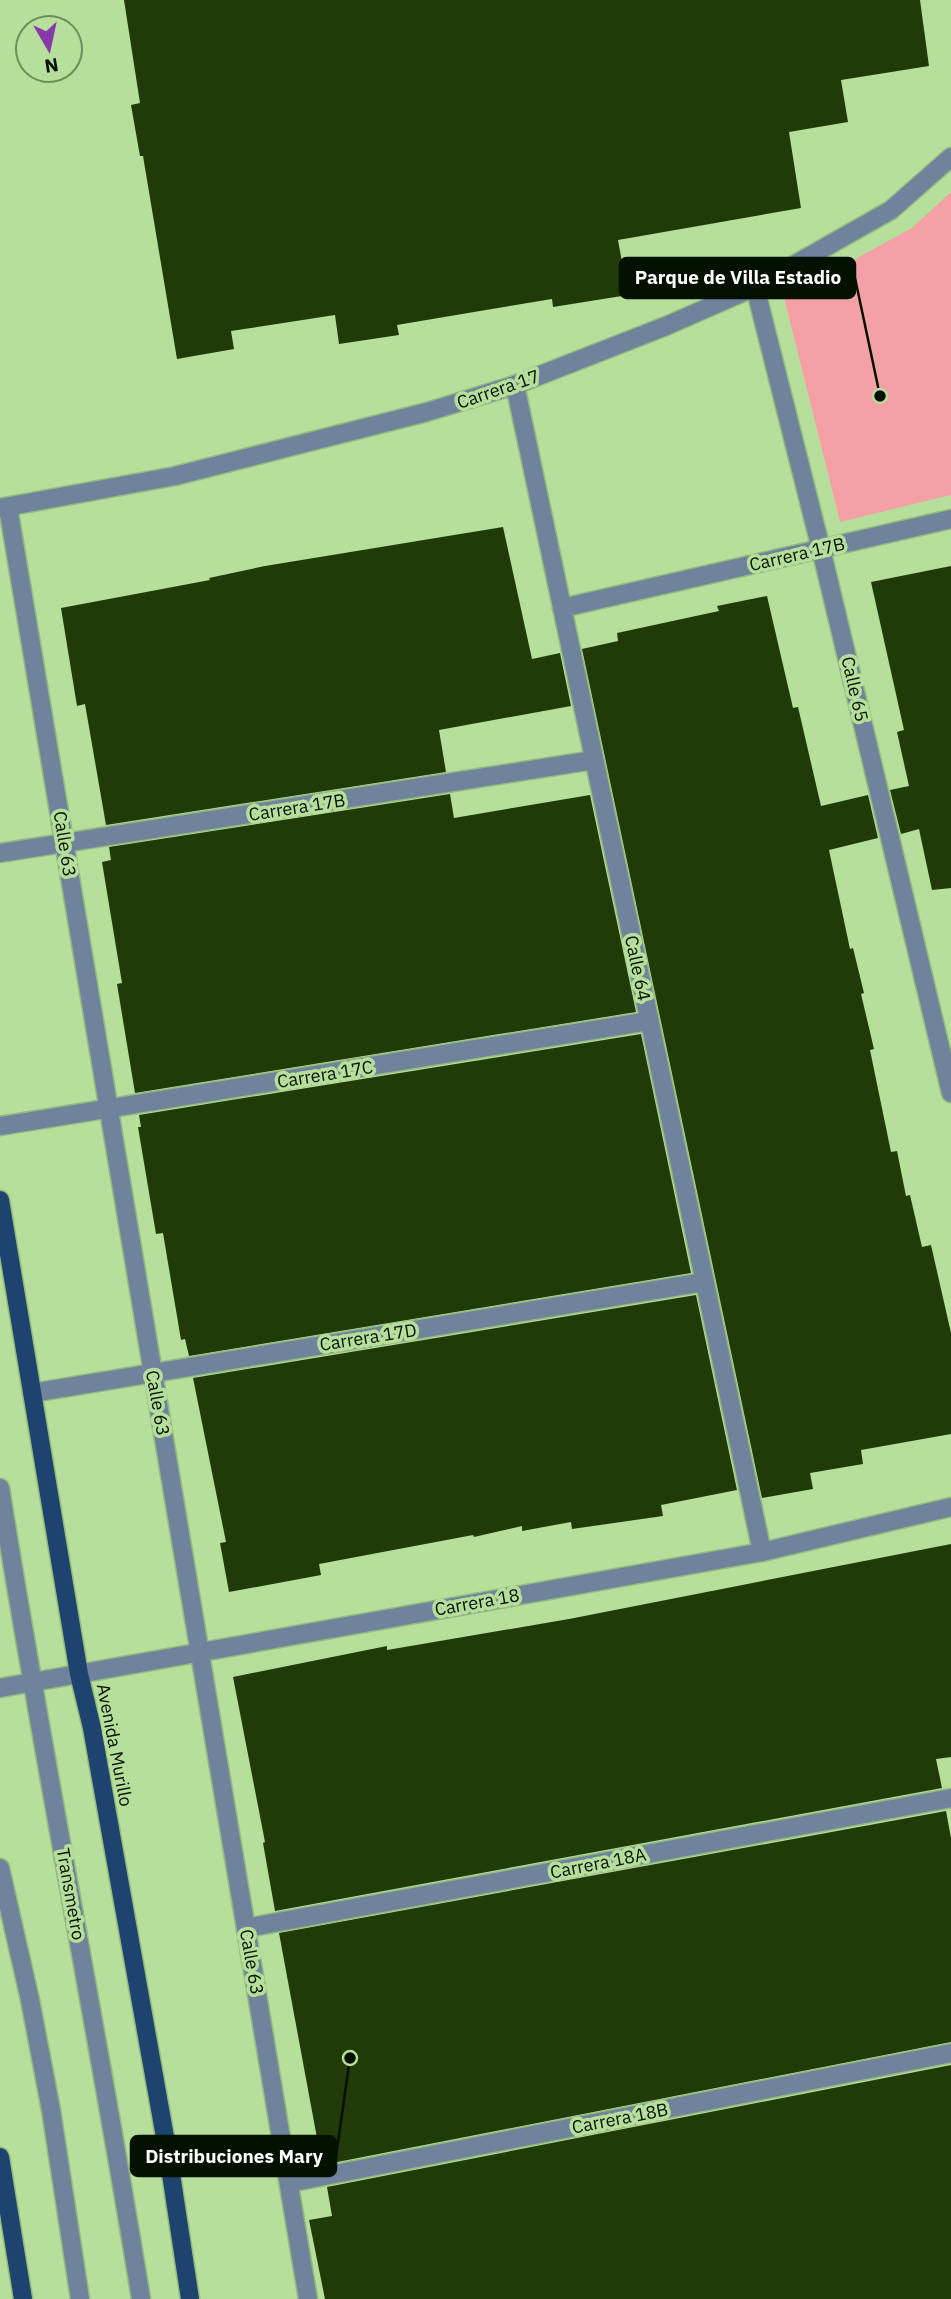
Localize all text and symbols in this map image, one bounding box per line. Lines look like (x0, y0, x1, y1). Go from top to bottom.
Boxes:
north arrow (14, 14, 84, 84)
text: N (43, 53, 60, 79)
callout: Parque de Villa Estadio (620, 258, 855, 298)
text: Parque de Villa Estadio (635, 265, 842, 289)
street label: Carrera 17 (454, 364, 542, 414)
street label: Carrera 17B (747, 532, 847, 576)
street label: Calle 65 (836, 654, 874, 724)
street label: Carrera 17B (247, 788, 347, 826)
street label: Calle 63 (48, 809, 82, 879)
street label: Calle 64 (620, 933, 656, 1003)
street label: Carrera 17C (275, 1055, 375, 1093)
street label: Carrera 17D (318, 1318, 418, 1356)
street label: Calle 63 (141, 1368, 175, 1438)
street label: Carrera 18 (433, 1583, 521, 1621)
street label: Avenida Murillo (92, 1682, 138, 1808)
street label: Carrera 18A (548, 1842, 648, 1884)
street label: Transmetro (52, 1846, 90, 1942)
street label: Calle 63 (235, 1927, 269, 1997)
street label: Carrera 18B (570, 2097, 670, 2139)
callout: Distribuciones Mary (131, 2136, 336, 2176)
text: Distribuciones Mary (145, 2144, 324, 2168)

